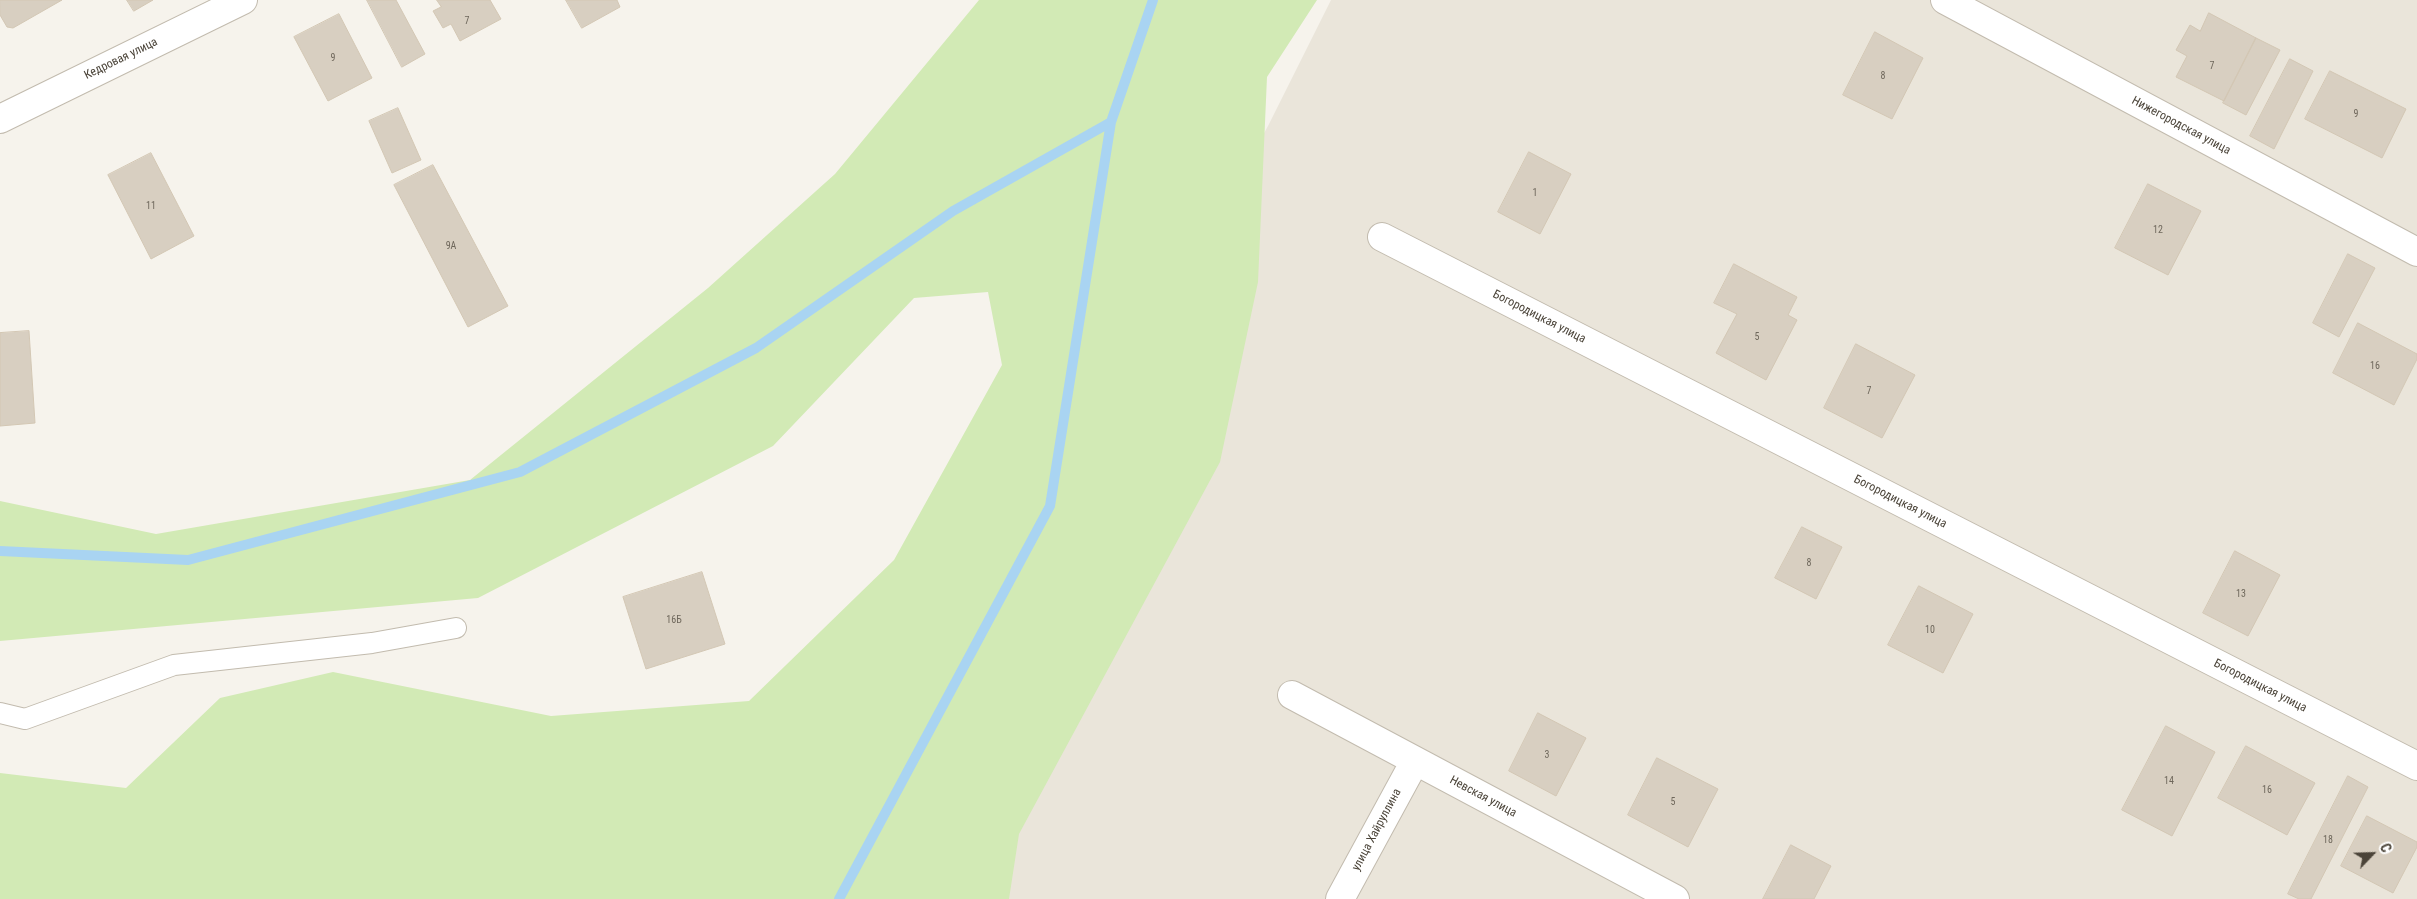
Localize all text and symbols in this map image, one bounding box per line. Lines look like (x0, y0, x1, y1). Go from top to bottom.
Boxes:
house number: 7 (465, 15, 469, 27)
street label: Кедровая улица (82, 35, 160, 83)
house number: 9 (331, 52, 335, 64)
house number: 7 (2210, 60, 2214, 72)
house number: 8 (1881, 70, 1885, 82)
street label: Нижегородская улица (2129, 94, 2233, 158)
house number: 9 (2354, 108, 2358, 120)
house number: 1 (1533, 187, 1537, 199)
house number: 11 (146, 200, 156, 212)
house number: 12 (2153, 224, 2163, 236)
house number: 9А (446, 240, 456, 252)
street label: Богородицкая улица (1490, 287, 1588, 347)
house number: 5 (1755, 331, 1759, 343)
house number: 16 (2370, 360, 2380, 372)
house number: 7 (1867, 385, 1871, 397)
street label: Богородицкая улица (1851, 472, 1949, 532)
house number: 8 (1807, 557, 1811, 569)
house number: 13 (2236, 588, 2246, 600)
house number: 16Б (666, 614, 682, 626)
house number: 10 (1925, 624, 1935, 636)
street label: Богородицкая улица (2211, 656, 2309, 716)
house number: 3 (1545, 749, 1549, 761)
street label: Невская улица (1447, 773, 1519, 821)
house number: 14 (2164, 775, 2174, 787)
house number: 16 (2262, 784, 2272, 796)
street label: улица Хайруллина (1349, 786, 1405, 874)
house number: 5 (1671, 796, 1675, 808)
north arrow (2347, 829, 2397, 879)
house number: 18 (2323, 834, 2333, 846)
text: С (2377, 841, 2395, 855)

